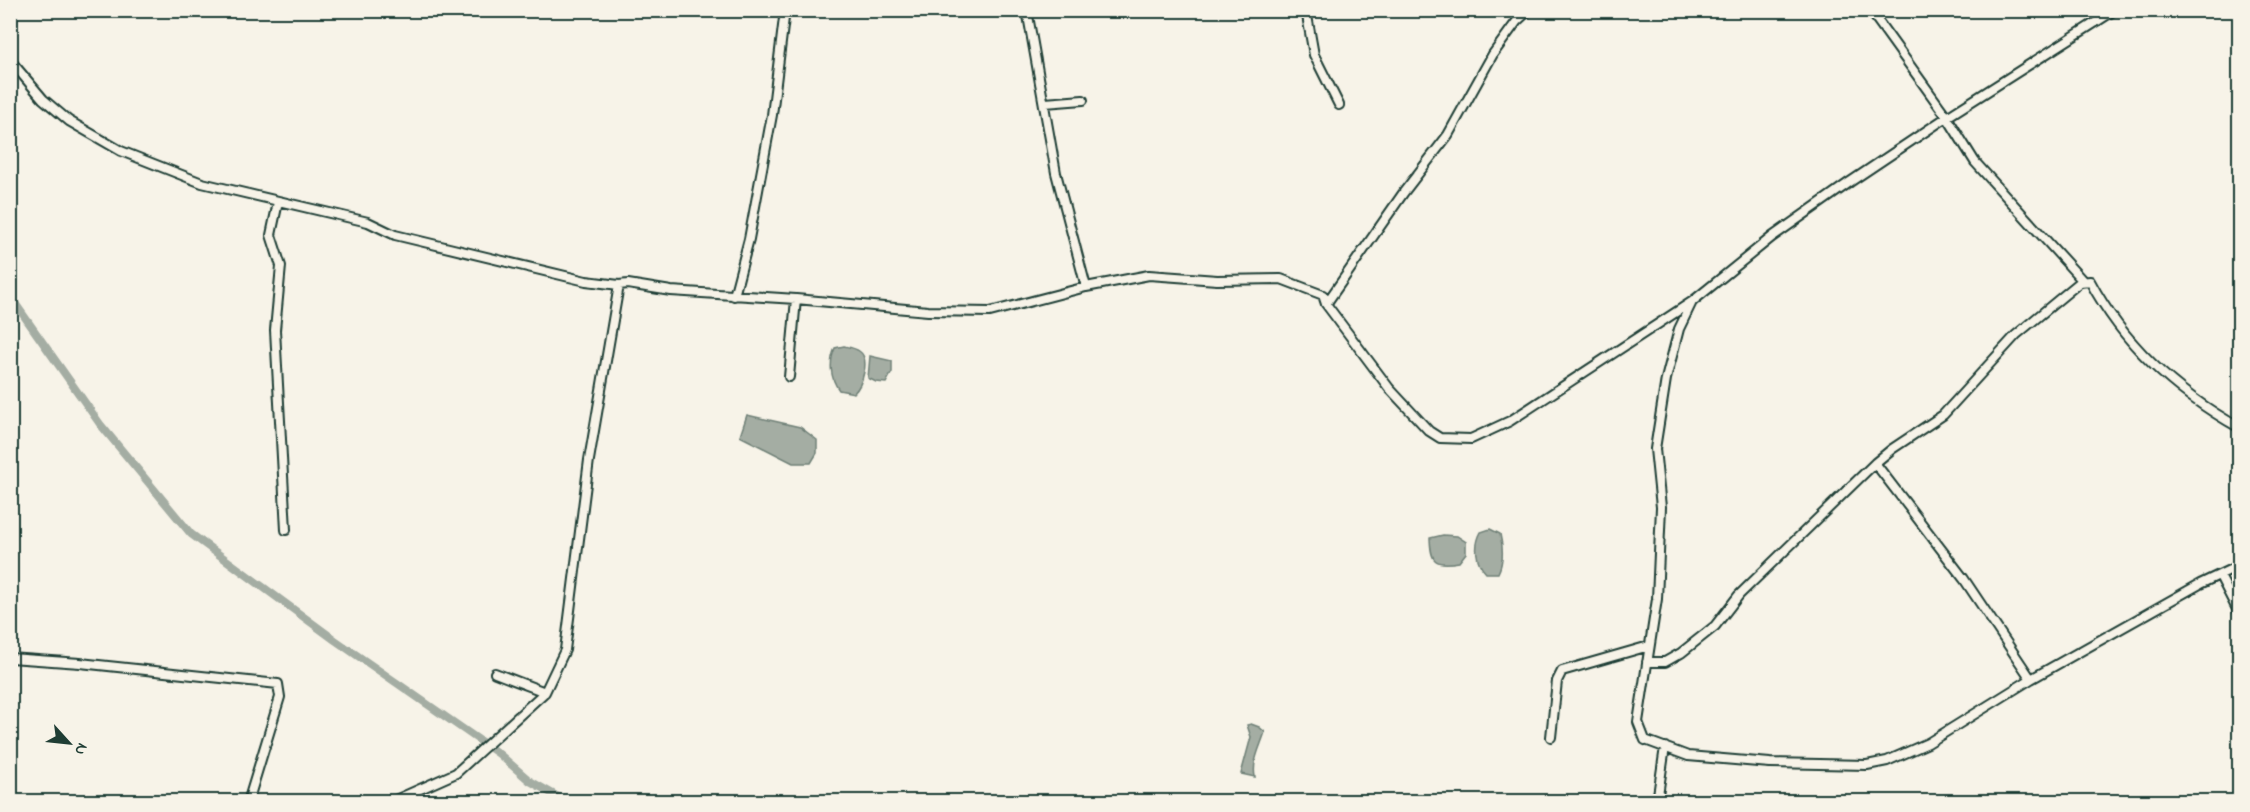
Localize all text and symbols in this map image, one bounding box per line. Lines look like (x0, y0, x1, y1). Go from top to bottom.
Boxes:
north arrow (39, 713, 99, 773)
text: N (67, 739, 94, 759)

